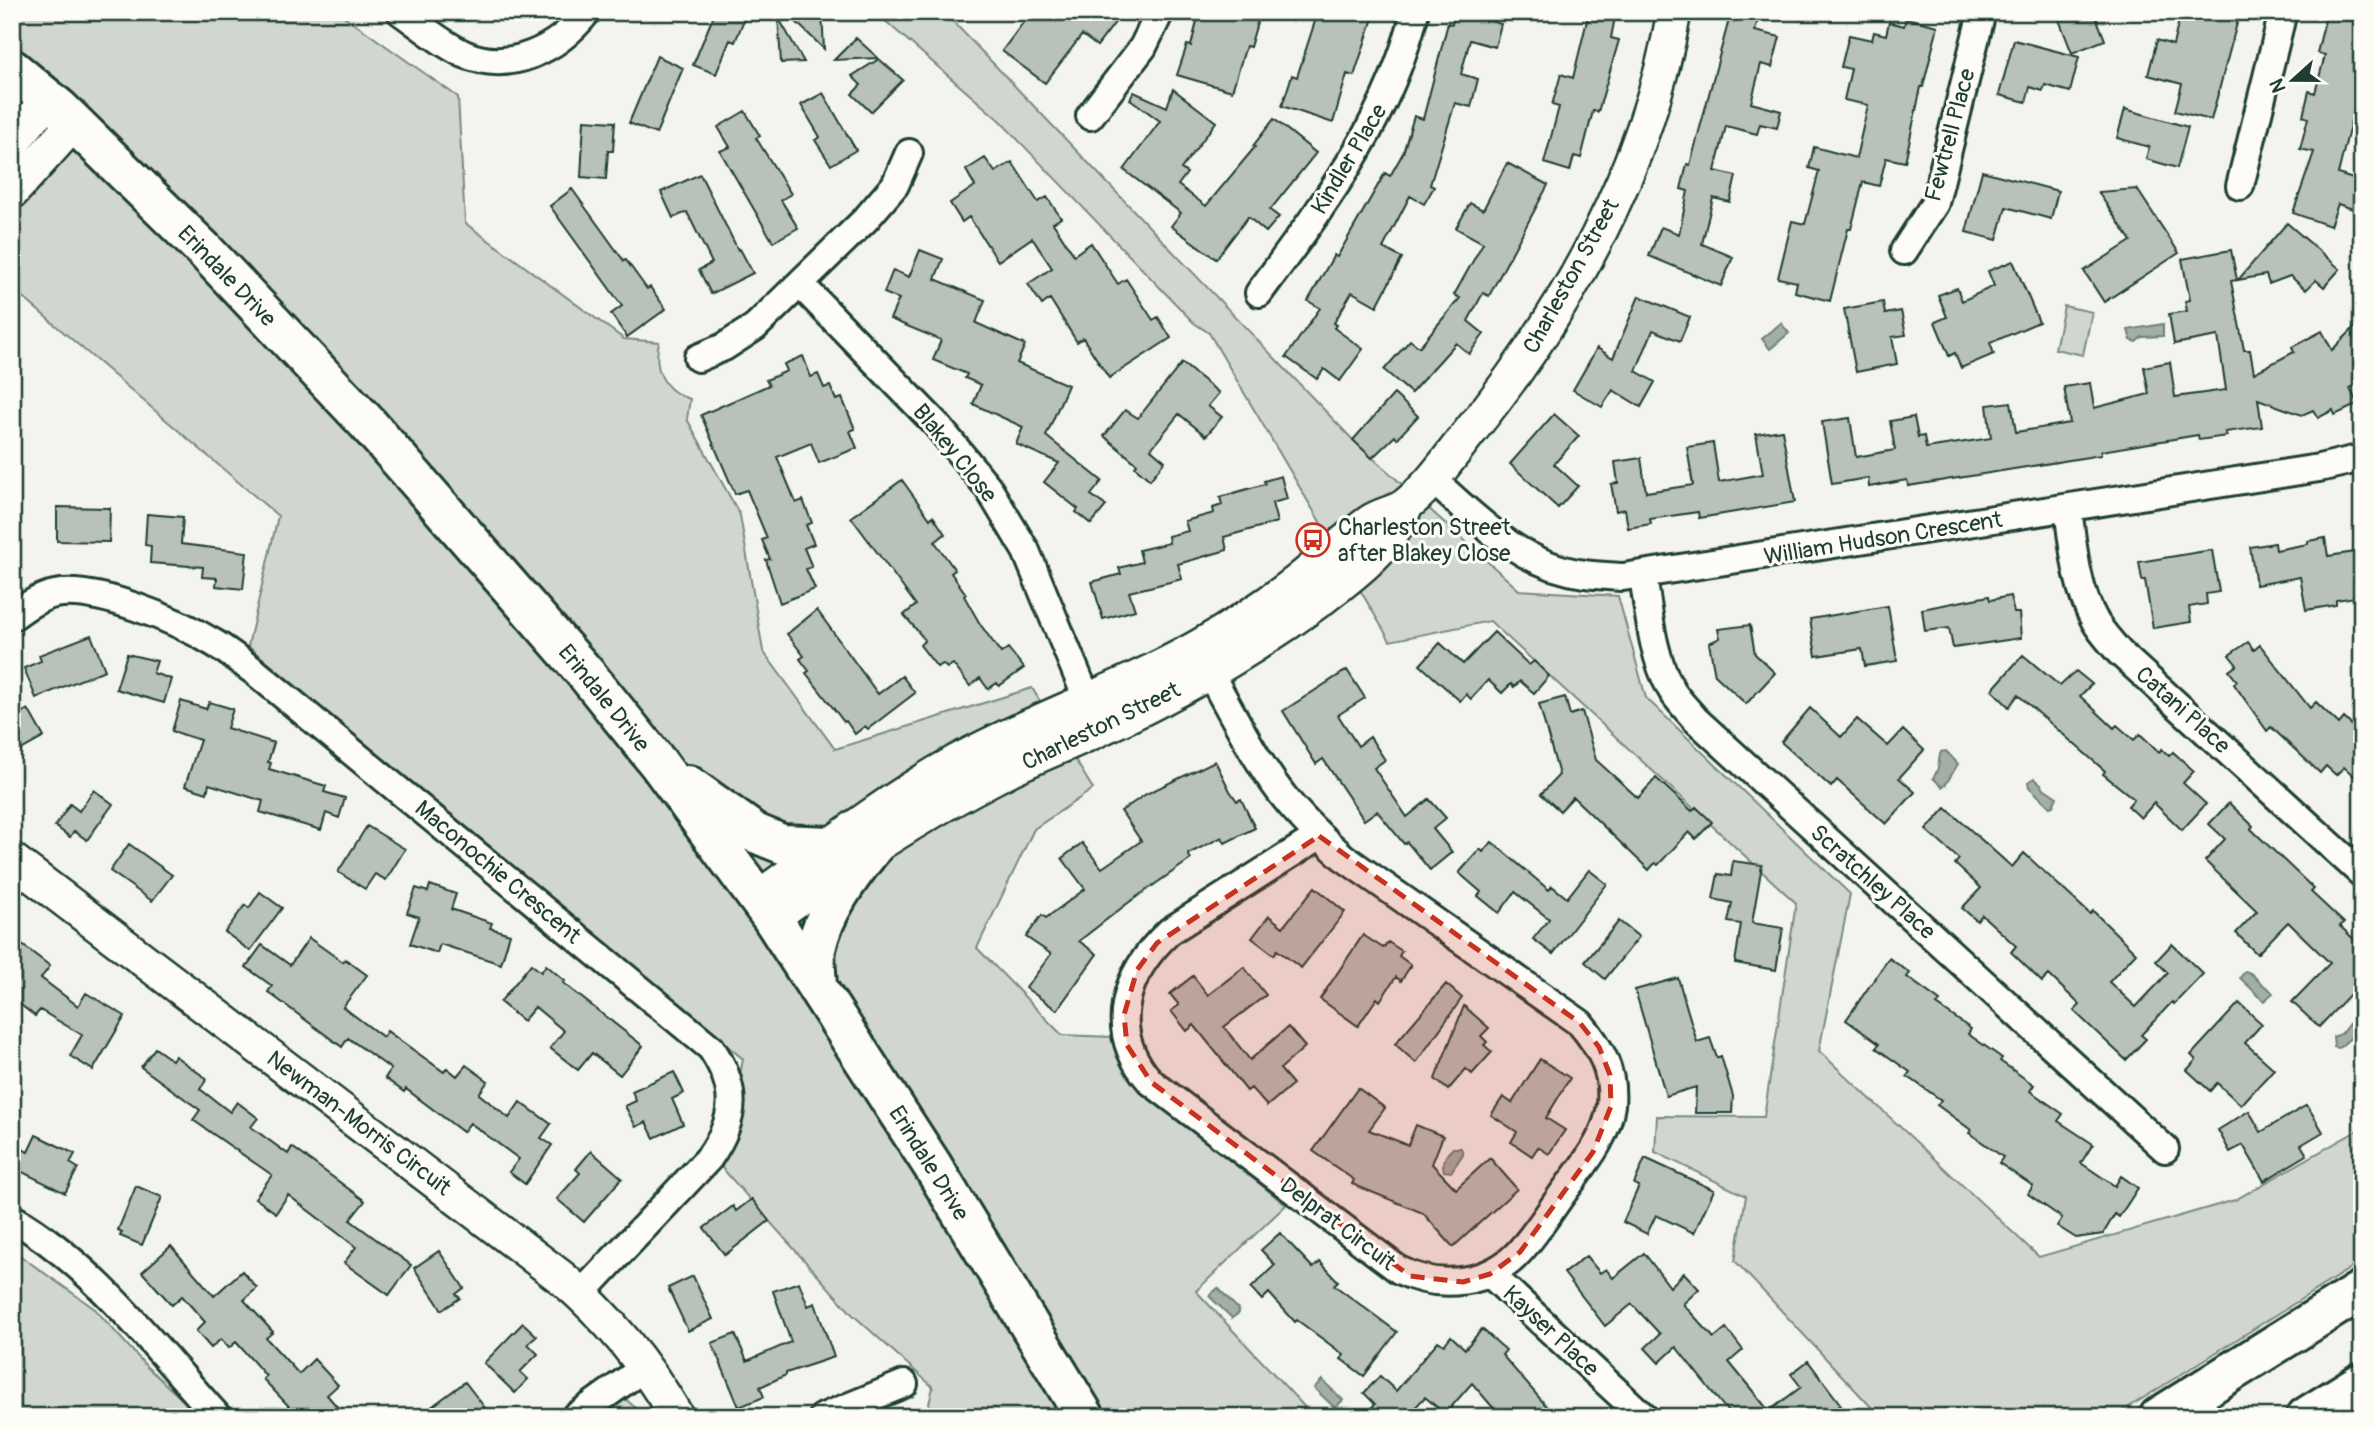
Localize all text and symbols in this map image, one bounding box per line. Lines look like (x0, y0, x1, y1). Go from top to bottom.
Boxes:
north arrow (2258, 46, 2328, 116)
street label: Fewtrell Place (1918, 65, 1982, 205)
text: N (2265, 75, 2292, 96)
street label: Kindler Place (1305, 98, 1394, 220)
street label: Charleston Street (1516, 193, 1626, 359)
street label: Erindale Drive (171, 219, 283, 333)
street label: Blakey Close (906, 398, 1004, 509)
street label: William Hudson Crescent (1762, 505, 2005, 571)
place label: Charleston Street after Blakey Close (1338, 513, 1511, 568)
bus stop icon: Charleston Street after Blakey Close (1294, 521, 1332, 559)
street label: Erindale Drive (552, 638, 657, 758)
street label: Catani Place (2130, 660, 2237, 761)
street label: Charleston Street (1017, 675, 1186, 777)
street label: Maconochie Crescent (409, 794, 588, 950)
street label: Scratchley Place (1804, 818, 1942, 946)
street label: Newman-Morris Circuit (261, 1044, 458, 1202)
street label: Erindale Drive (882, 1100, 976, 1226)
street label: Delprat Circuit (1274, 1171, 1402, 1277)
street label: Kayser Place (1497, 1279, 1606, 1383)

